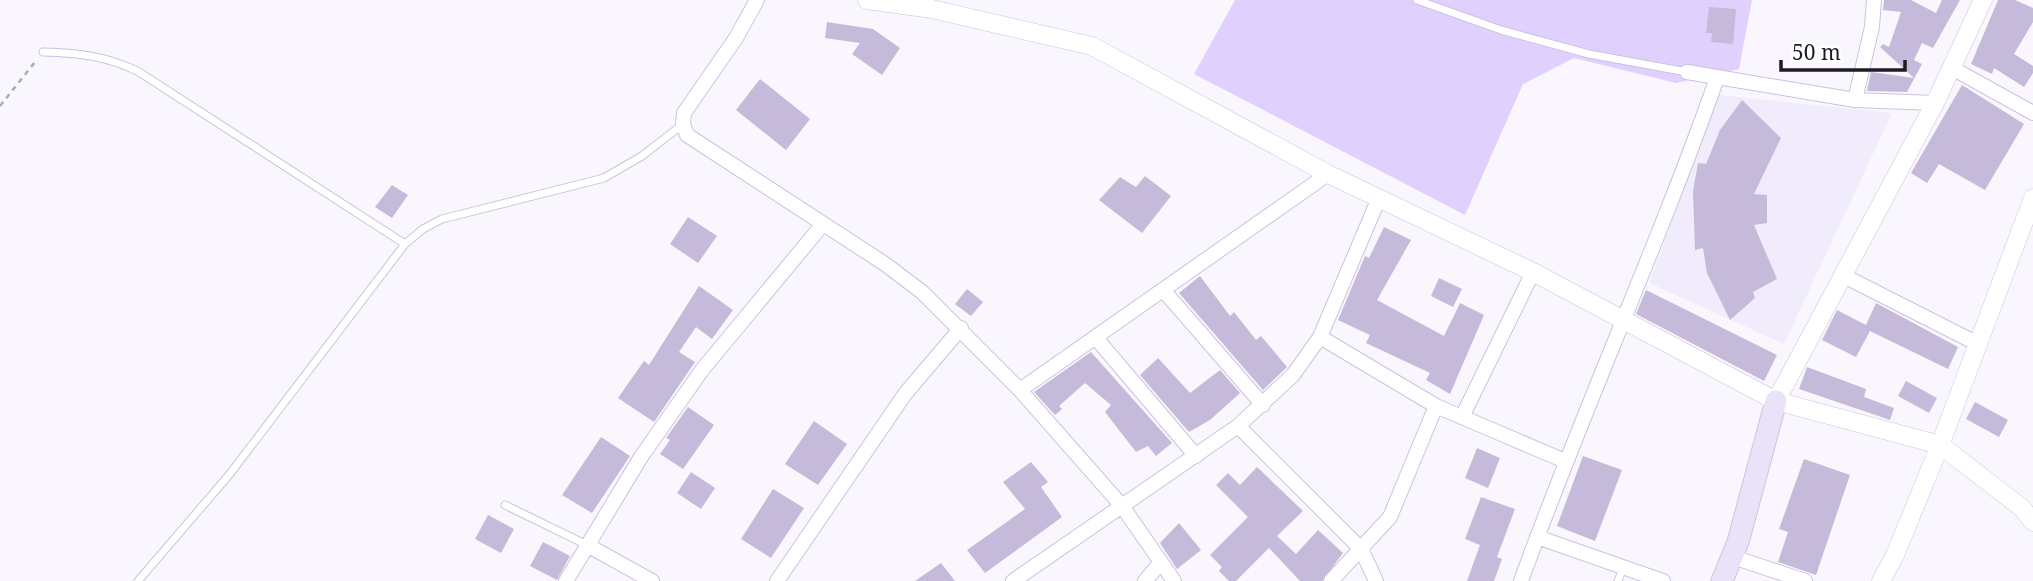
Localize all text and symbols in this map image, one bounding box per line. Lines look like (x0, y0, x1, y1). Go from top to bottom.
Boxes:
scale bar (1781, 28, 1905, 72)
text: 50 m (1792, 38, 1841, 66)

